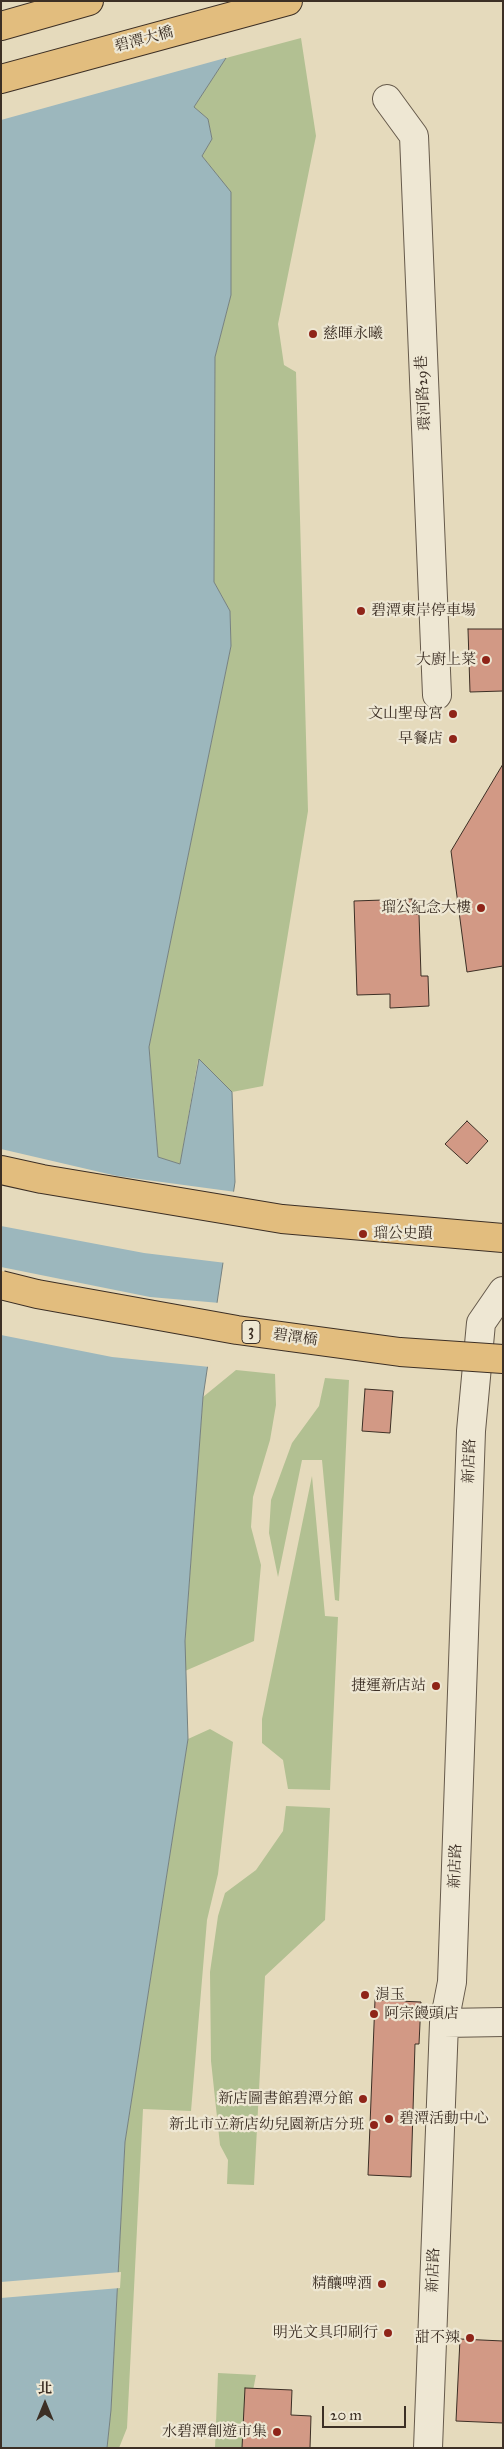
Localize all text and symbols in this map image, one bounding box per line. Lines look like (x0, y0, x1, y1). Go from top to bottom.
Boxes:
street label: 碧潭大橋 (113, 24, 175, 56)
place label: 慈暉永曦 (323, 325, 383, 343)
marker: 慈暉永曦 (307, 328, 319, 340)
street label: 環河路29巷 (413, 355, 435, 431)
place label: 碧潭東岸停車場 (371, 602, 476, 620)
marker: 碧潭東岸停車場 (355, 605, 367, 617)
place label: 大廚上菜 (416, 651, 476, 669)
marker: 大廚上菜 (480, 654, 492, 666)
place label: 文山聖母宮 (368, 705, 443, 723)
marker: 文山聖母宮 (447, 708, 459, 720)
place label: 早餐店 (398, 730, 443, 748)
marker: 早餐店 (447, 733, 459, 745)
place label: 瑠公紀念大樓 (381, 899, 471, 917)
marker: 瑠公紀念大樓 (475, 902, 487, 914)
place label: 瑠公史蹟 (373, 1225, 433, 1243)
marker: 瑠公史蹟 (357, 1228, 369, 1240)
road number: 3 (242, 1320, 260, 1344)
street label: 碧潭橋 (271, 1326, 319, 1350)
street label: 新店路 (460, 1438, 480, 1484)
place label: 捷運新店站 (351, 1677, 426, 1695)
marker: 捷運新店站 (430, 1680, 442, 1692)
street label: 新店路 (446, 1843, 466, 1889)
place label: 涓玉 (375, 1986, 405, 2004)
marker: 涓玉 (359, 1989, 371, 2001)
place label: 阿宗饅頭店 (384, 2005, 459, 2023)
marker: 阿宗饅頭店 (368, 2008, 380, 2020)
place label: 新店圖書館碧潭分館 (218, 2090, 353, 2108)
marker: 新店圖書館碧潭分館 (357, 2093, 369, 2105)
place label: 碧潭活動中心 (399, 2110, 489, 2128)
marker: 碧潭活動中心 (383, 2113, 395, 2125)
place label: 新北市立新店幼兒園新店分班 (169, 2116, 364, 2134)
marker: 新北市立新店幼兒園新店分班 (368, 2119, 380, 2131)
street label: 新店路 (424, 2247, 444, 2293)
place label: 精釀啤酒 (312, 2275, 372, 2293)
marker: 精釀啤酒 (376, 2278, 388, 2290)
place label: 明光文具印刷行 (273, 2324, 378, 2342)
marker: 明光文具印刷行 (382, 2327, 394, 2339)
place label: 甜不辣 (415, 2329, 460, 2347)
marker: 甜不辣 (464, 2332, 476, 2344)
north arrow (20, 2379, 70, 2429)
text: 北 (38, 2380, 52, 2397)
scale bar (324, 2396, 408, 2428)
text: 20 m (330, 2406, 362, 2424)
place label: 水碧潭創遊市集 (162, 2423, 267, 2441)
marker: 水碧潭創遊市集 (271, 2426, 283, 2438)

